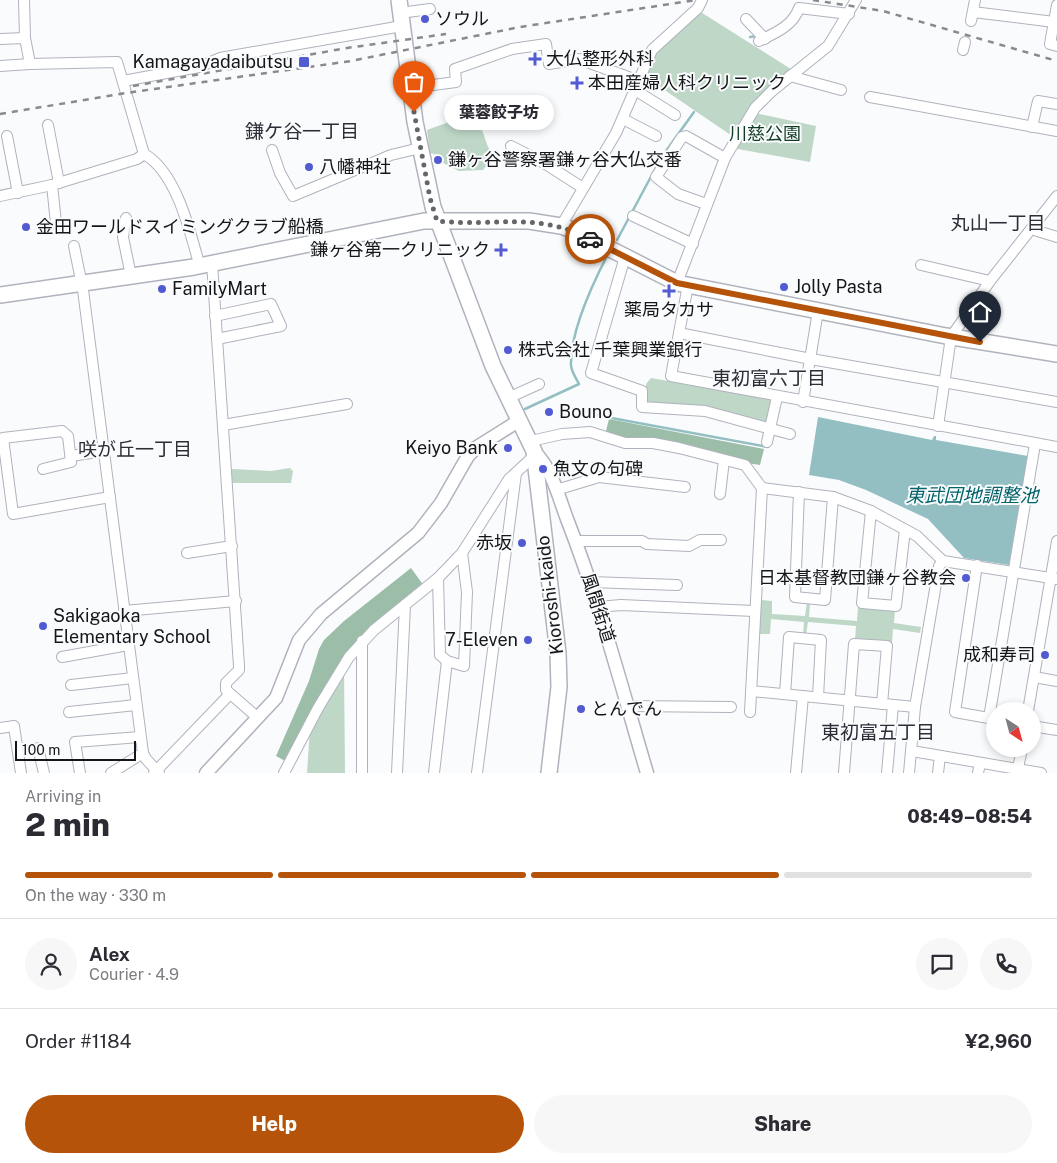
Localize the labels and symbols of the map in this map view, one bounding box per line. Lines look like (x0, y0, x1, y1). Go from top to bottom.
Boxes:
place label: ソウル (435, 8, 489, 29)
marker: ソウル (419, 13, 431, 25)
place label: 大仏整形外科 (546, 48, 654, 69)
place label: Kamagayadaibutsu (133, 51, 293, 72)
marker: 大仏整形外科 (528, 52, 542, 66)
marker: Kamagayadaibutsu (297, 55, 311, 69)
pin (393, 61, 435, 112)
place label: 本田産婦人科クリニック (588, 72, 786, 93)
marker: 本田産婦人科クリニック (570, 76, 584, 90)
callout: 葉蓉餃子坊 (444, 94, 554, 130)
district label: 鎌ケ谷一丁目 (245, 120, 359, 142)
park label: 川慈公園 (729, 123, 801, 144)
place label: 鎌ヶ谷警察署鎌ヶ谷大仏交番 (448, 149, 682, 170)
marker: 鎌ヶ谷警察署鎌ヶ谷大仏交番 (432, 154, 444, 166)
place label: 八幡神社 (319, 156, 391, 177)
marker: 八幡神社 (303, 161, 315, 173)
district label: 丸山一丁目 (950, 212, 1046, 234)
courier (565, 214, 615, 264)
place label: 金田ワールドスイミングクラブ船橋 (36, 216, 324, 237)
marker: 金田ワールドスイミングクラブ船橋 (20, 221, 32, 233)
place label: 鎌ヶ谷第一クリニック (310, 239, 490, 260)
marker: 鎌ヶ谷第一クリニック (494, 243, 508, 257)
place label: Jolly Pasta (794, 276, 882, 297)
place label: FamilyMart (172, 278, 267, 299)
marker: Jolly Pasta (778, 281, 790, 293)
marker: FamilyMart (156, 283, 168, 295)
marker: 薬局タカサ (663, 285, 675, 297)
pin (959, 291, 1001, 342)
place label: 薬局タカサ (624, 299, 714, 320)
place label: 株式会社 千葉興業銀行 (518, 339, 702, 360)
marker: 株式会社 千葉興業銀行 (502, 344, 514, 356)
district label: 東初富六丁目 (712, 367, 826, 389)
place label: Bouno (559, 401, 612, 422)
marker: Bouno (543, 406, 555, 418)
place label: Keiyo Bank (405, 437, 498, 458)
district label: 咲が丘一丁目 (78, 438, 192, 460)
marker: Keiyo Bank (502, 442, 514, 454)
place label: 魚文の句碑 (553, 458, 643, 479)
marker: 魚文の句碑 (537, 463, 549, 475)
water label: 東武団地調整池 (905, 484, 1040, 506)
place label: 赤坂 (476, 532, 512, 553)
street label: Kioroshi-kaido (532, 534, 567, 656)
marker: 赤坂 (516, 537, 528, 549)
place label: 日本基督教団鎌ヶ谷教会 (758, 567, 956, 588)
street label: 風間街道 (577, 570, 620, 645)
marker: 日本基督教団鎌ヶ谷教会 (960, 572, 972, 584)
place label: Sakigaoka Elementary School (53, 605, 211, 647)
marker: Sakigaoka Elementary School (37, 620, 49, 632)
place label: 7-Eleven (445, 629, 518, 650)
marker: 7-Eleven (522, 634, 534, 646)
place label: 成和寿司 (963, 644, 1035, 665)
marker: 成和寿司 (1039, 649, 1051, 661)
place label: とんでん (591, 698, 662, 719)
north arrow (986, 702, 1041, 758)
marker: とんでん (575, 703, 587, 715)
district label: 東初富五丁目 (821, 721, 935, 743)
scale bar (15, 738, 136, 761)

